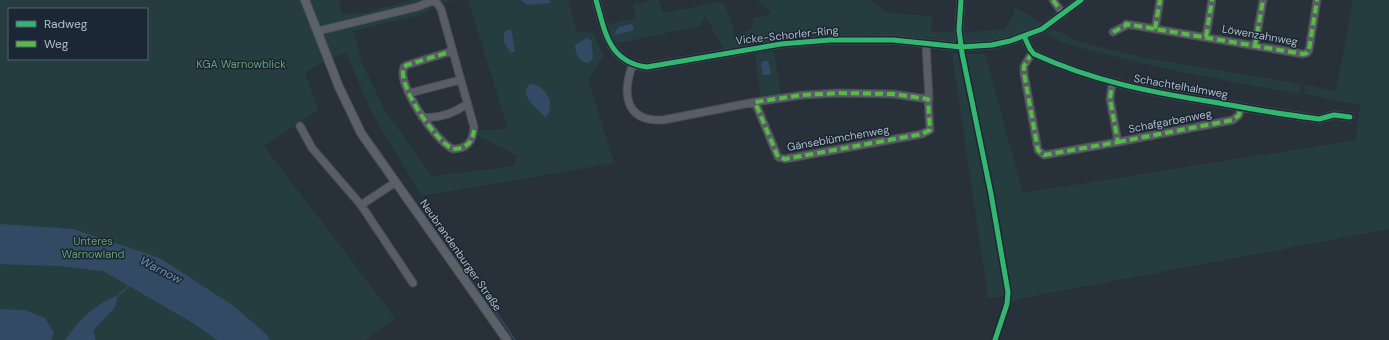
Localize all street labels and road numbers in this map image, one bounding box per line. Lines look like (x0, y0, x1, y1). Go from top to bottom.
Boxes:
street label: Löwenzahnweg (1221, 21, 1299, 49)
street label: Vicke-Schorler-Ring (735, 23, 839, 47)
street label: Schachtelhalmweg (1133, 71, 1229, 101)
street label: Schafgarbenweg (1127, 106, 1213, 136)
street label: Gänseblümchenweg (786, 122, 890, 154)
street label: Neubrandenburger Straße (417, 196, 505, 314)

